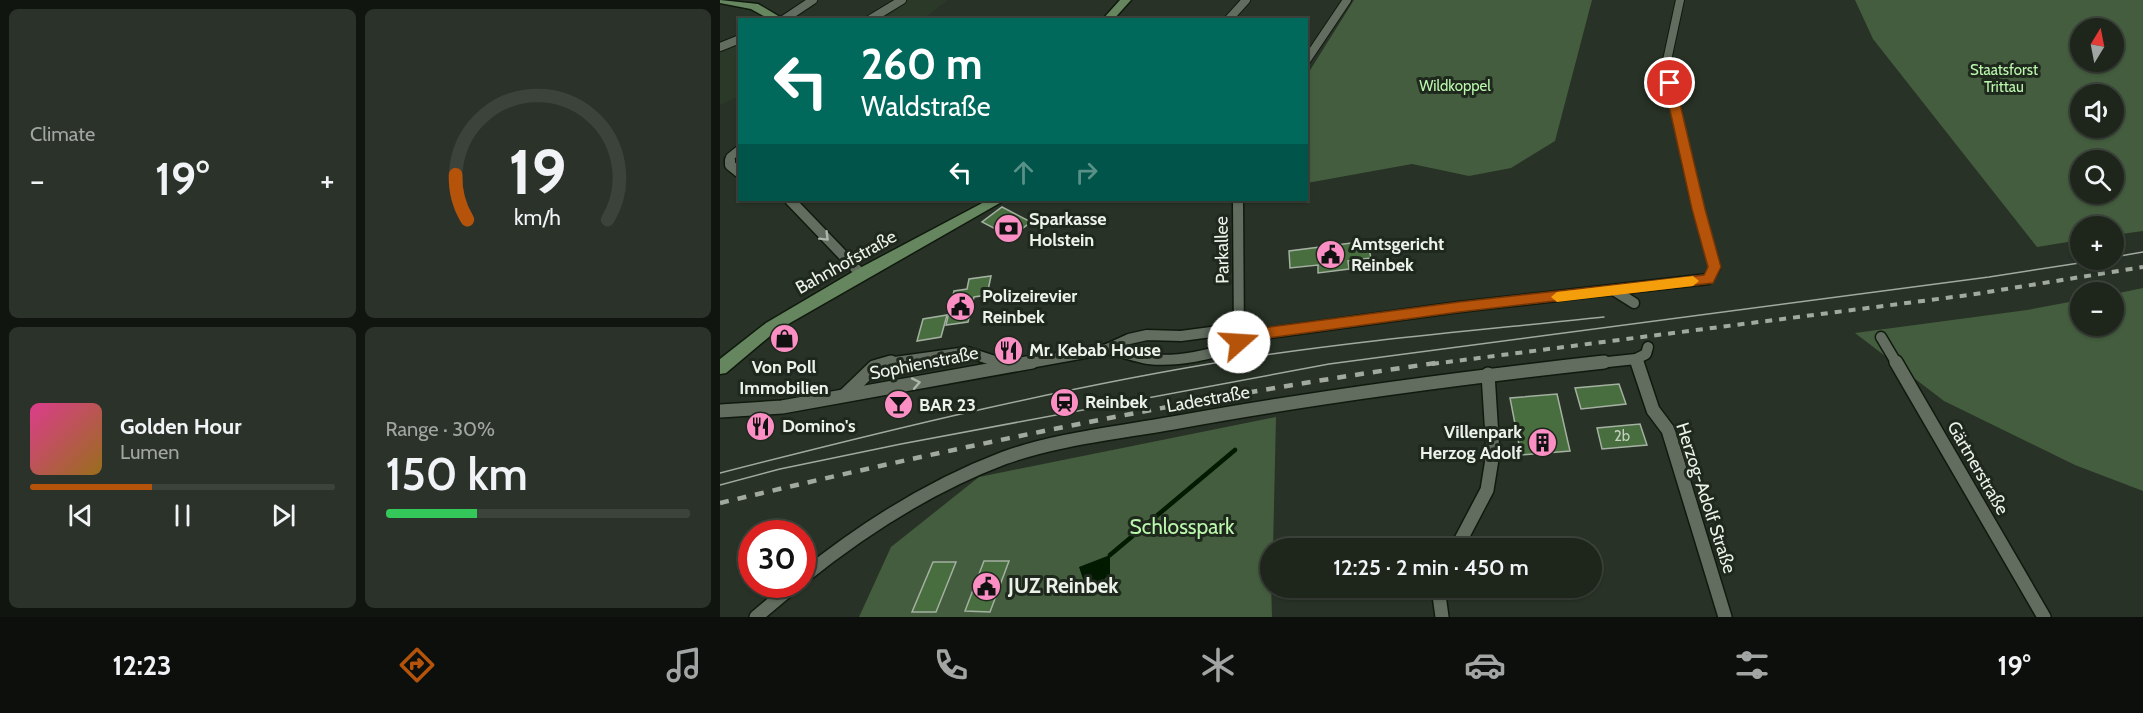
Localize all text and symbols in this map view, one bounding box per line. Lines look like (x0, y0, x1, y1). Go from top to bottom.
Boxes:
north arrow (2070, 18, 2124, 72)
map controls (2070, 18, 2124, 336)
text: 260 m (861, 38, 982, 90)
icon: left (762, 42, 840, 120)
pin (1644, 57, 1695, 108)
park label: Staatsforst Trittau (1970, 61, 2038, 96)
icon: arrive (1653, 66, 1686, 99)
park label: Wildkoppel (1419, 77, 1491, 95)
button: sound (2070, 84, 2124, 138)
text: Waldstraße (861, 90, 991, 123)
text: Climate (30, 122, 95, 146)
text: 19 (509, 134, 567, 210)
button: search (2070, 150, 2124, 204)
text: 19° (155, 152, 209, 206)
icon: left (944, 156, 977, 189)
icon: ahead (1007, 156, 1040, 189)
icon: right (1070, 156, 1103, 189)
text: − (30, 160, 45, 200)
text: + (320, 160, 334, 200)
text: km/h (514, 205, 561, 231)
place label: Sparkasse Holstein (1029, 208, 1107, 251)
bank icon: Sparkasse Holstein (992, 213, 1024, 245)
street label: Parkallee (1210, 216, 1234, 284)
button: + (2070, 216, 2124, 270)
street label: Bahnhofstraße (792, 225, 900, 299)
one-way arrow (818, 231, 829, 241)
place label: Amtsgericht Reinbek (1351, 233, 1444, 276)
public building icon: Amtsgericht Reinbek (1314, 238, 1346, 270)
button: − (2070, 282, 2124, 336)
place label: Polizeirevier Reinbek (982, 285, 1077, 328)
public building icon: Polizeirevier Reinbek (945, 290, 977, 322)
position arrow (1207, 310, 1271, 374)
shop icon: Von Poll Immobilien (768, 322, 800, 354)
restaurant icon: Mr. Kebab House (992, 334, 1024, 366)
place label: Mr. Kebab House (1029, 339, 1161, 361)
street label: Sophienstraße (868, 342, 980, 384)
place label: Von Poll Immobilien (739, 356, 829, 399)
one-way arrow (911, 377, 921, 390)
street label: Ladestraße (1165, 381, 1251, 417)
station icon: Reinbek (1048, 386, 1080, 418)
bar icon: BAR 23 (882, 389, 914, 421)
place label: Reinbek (1085, 391, 1148, 413)
place label: BAR 23 (919, 394, 976, 416)
restaurant icon: Domino's (745, 410, 777, 442)
text: Golden Hour (120, 413, 241, 440)
place label: Domino's (782, 415, 856, 437)
text: Range · 30% (386, 417, 495, 441)
street label: Gärtnerstraße (1942, 417, 2014, 519)
street label: Herzog-Adolf Straße (1671, 420, 1741, 576)
place label: Villenpark Herzog Adolf (1420, 421, 1522, 464)
building icon: Villenpark Herzog Adolf (1527, 426, 1559, 458)
house number: 2b (1614, 427, 1630, 445)
text: Lumen (120, 440, 179, 464)
text: 150 km (386, 447, 528, 501)
icon: previous (64, 499, 97, 532)
icon: pause (166, 499, 199, 532)
icon: next (267, 499, 300, 532)
park label: Schlosspark (1130, 514, 1235, 539)
speed limit sign: 30 (738, 520, 816, 598)
text: 12:25 · 2 min · 450 m (1333, 554, 1529, 581)
public building icon: JUZ Reinbek (971, 570, 1003, 602)
place label: JUZ Reinbek (1007, 573, 1119, 598)
icon: directions (396, 644, 438, 686)
icon: music (663, 644, 705, 686)
icon: phone (930, 644, 972, 686)
icon: climate (1197, 644, 1239, 686)
icon: car (1464, 644, 1506, 686)
icon: filters (1731, 644, 1773, 686)
text: 12:23 (112, 649, 172, 682)
text: 19° (1998, 649, 2030, 682)

